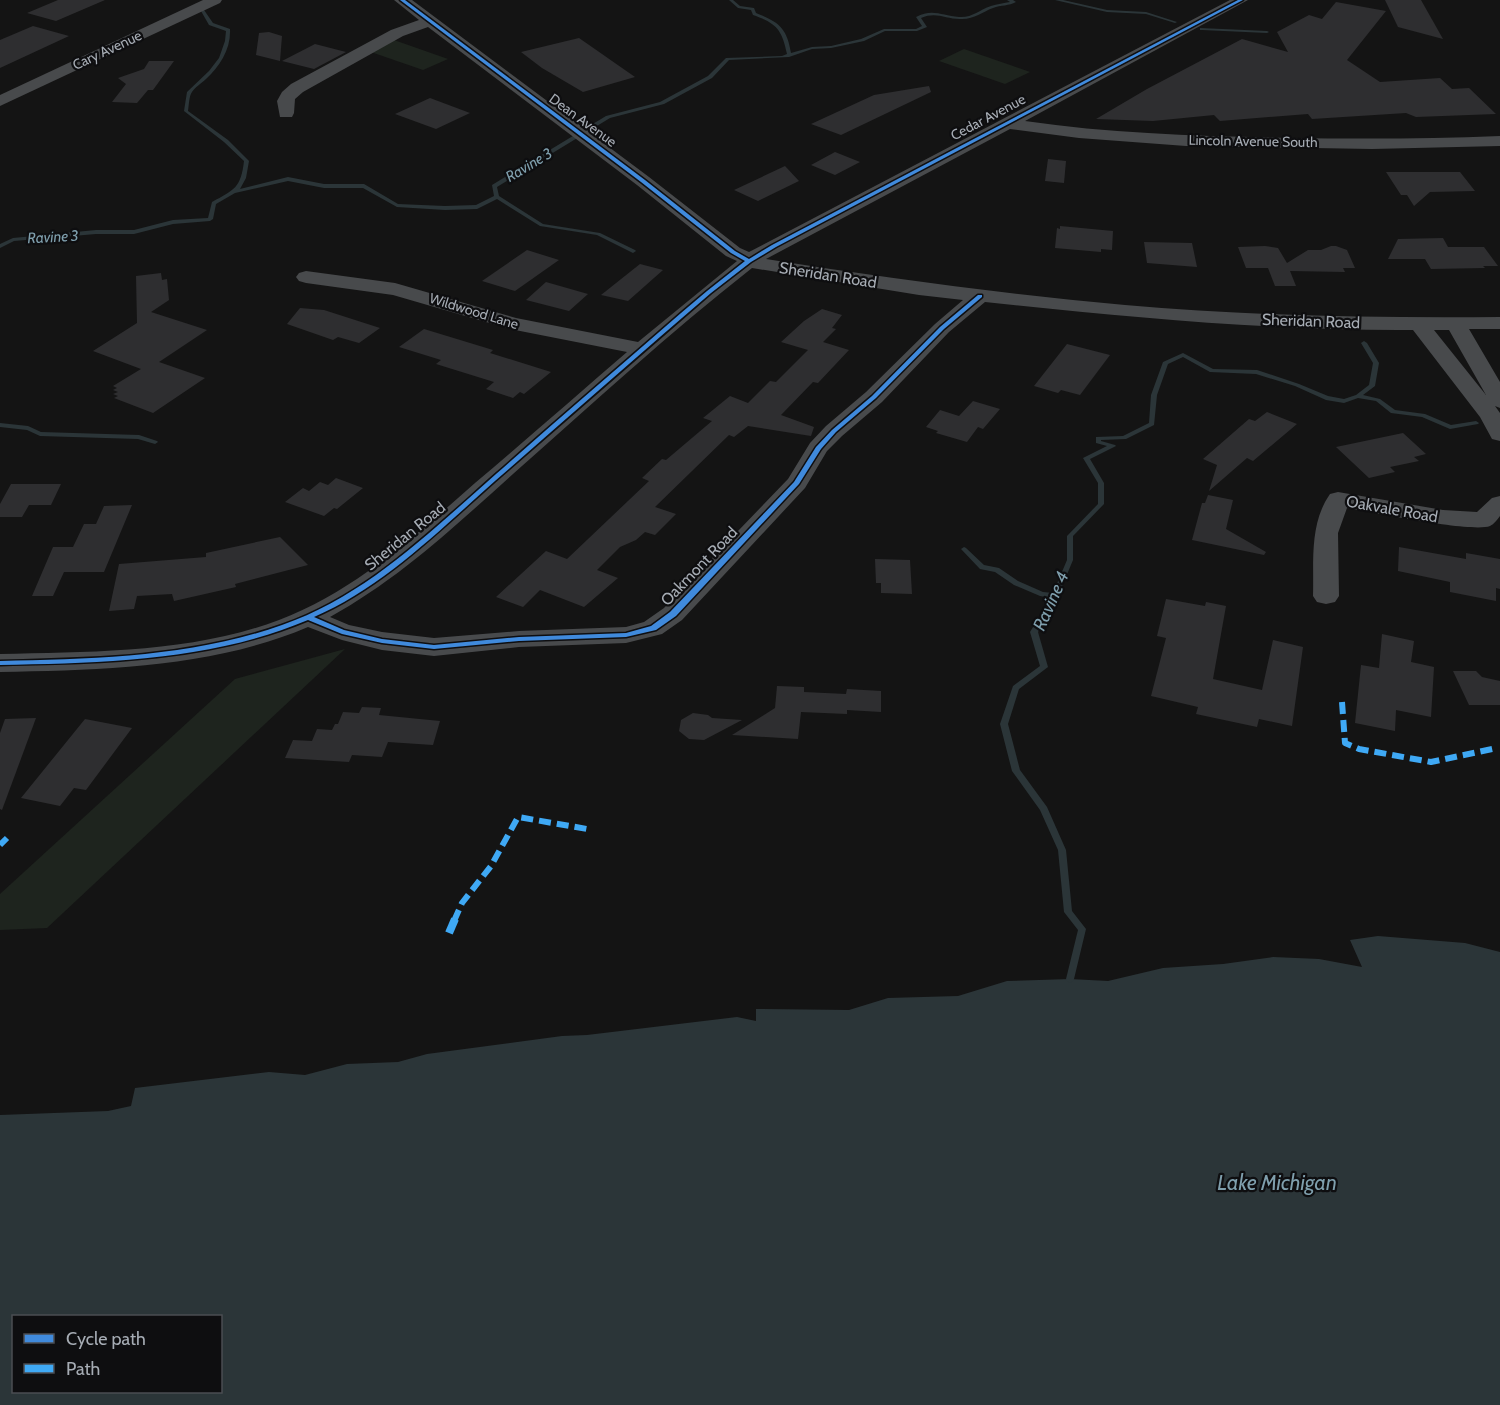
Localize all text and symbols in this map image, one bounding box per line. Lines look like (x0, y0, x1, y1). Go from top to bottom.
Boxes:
street label: Cary Avenue (69, 26, 145, 74)
street label: Dean Avenue (546, 89, 620, 151)
street label: Cedar Avenue (948, 90, 1028, 144)
street label: Lincoln Avenue South (1188, 131, 1318, 151)
water label: Ravine 3 (502, 144, 556, 186)
water label: Ravine 3 (27, 227, 79, 247)
street label: Sheridan Road (778, 258, 878, 292)
street label: Wildwood Lane (427, 289, 521, 333)
street label: Sheridan Road (1262, 310, 1360, 332)
street label: Oakvale Road (1345, 492, 1439, 526)
street label: Sheridan Road (361, 498, 449, 574)
street label: Oakmont Road (657, 523, 741, 609)
water label: Ravine 4 (1028, 568, 1074, 634)
water label: Lake Michigan (1217, 1170, 1337, 1195)
legend (12, 1315, 222, 1393)
text: Cycle path (66, 1328, 146, 1350)
text: Path (66, 1358, 100, 1380)

